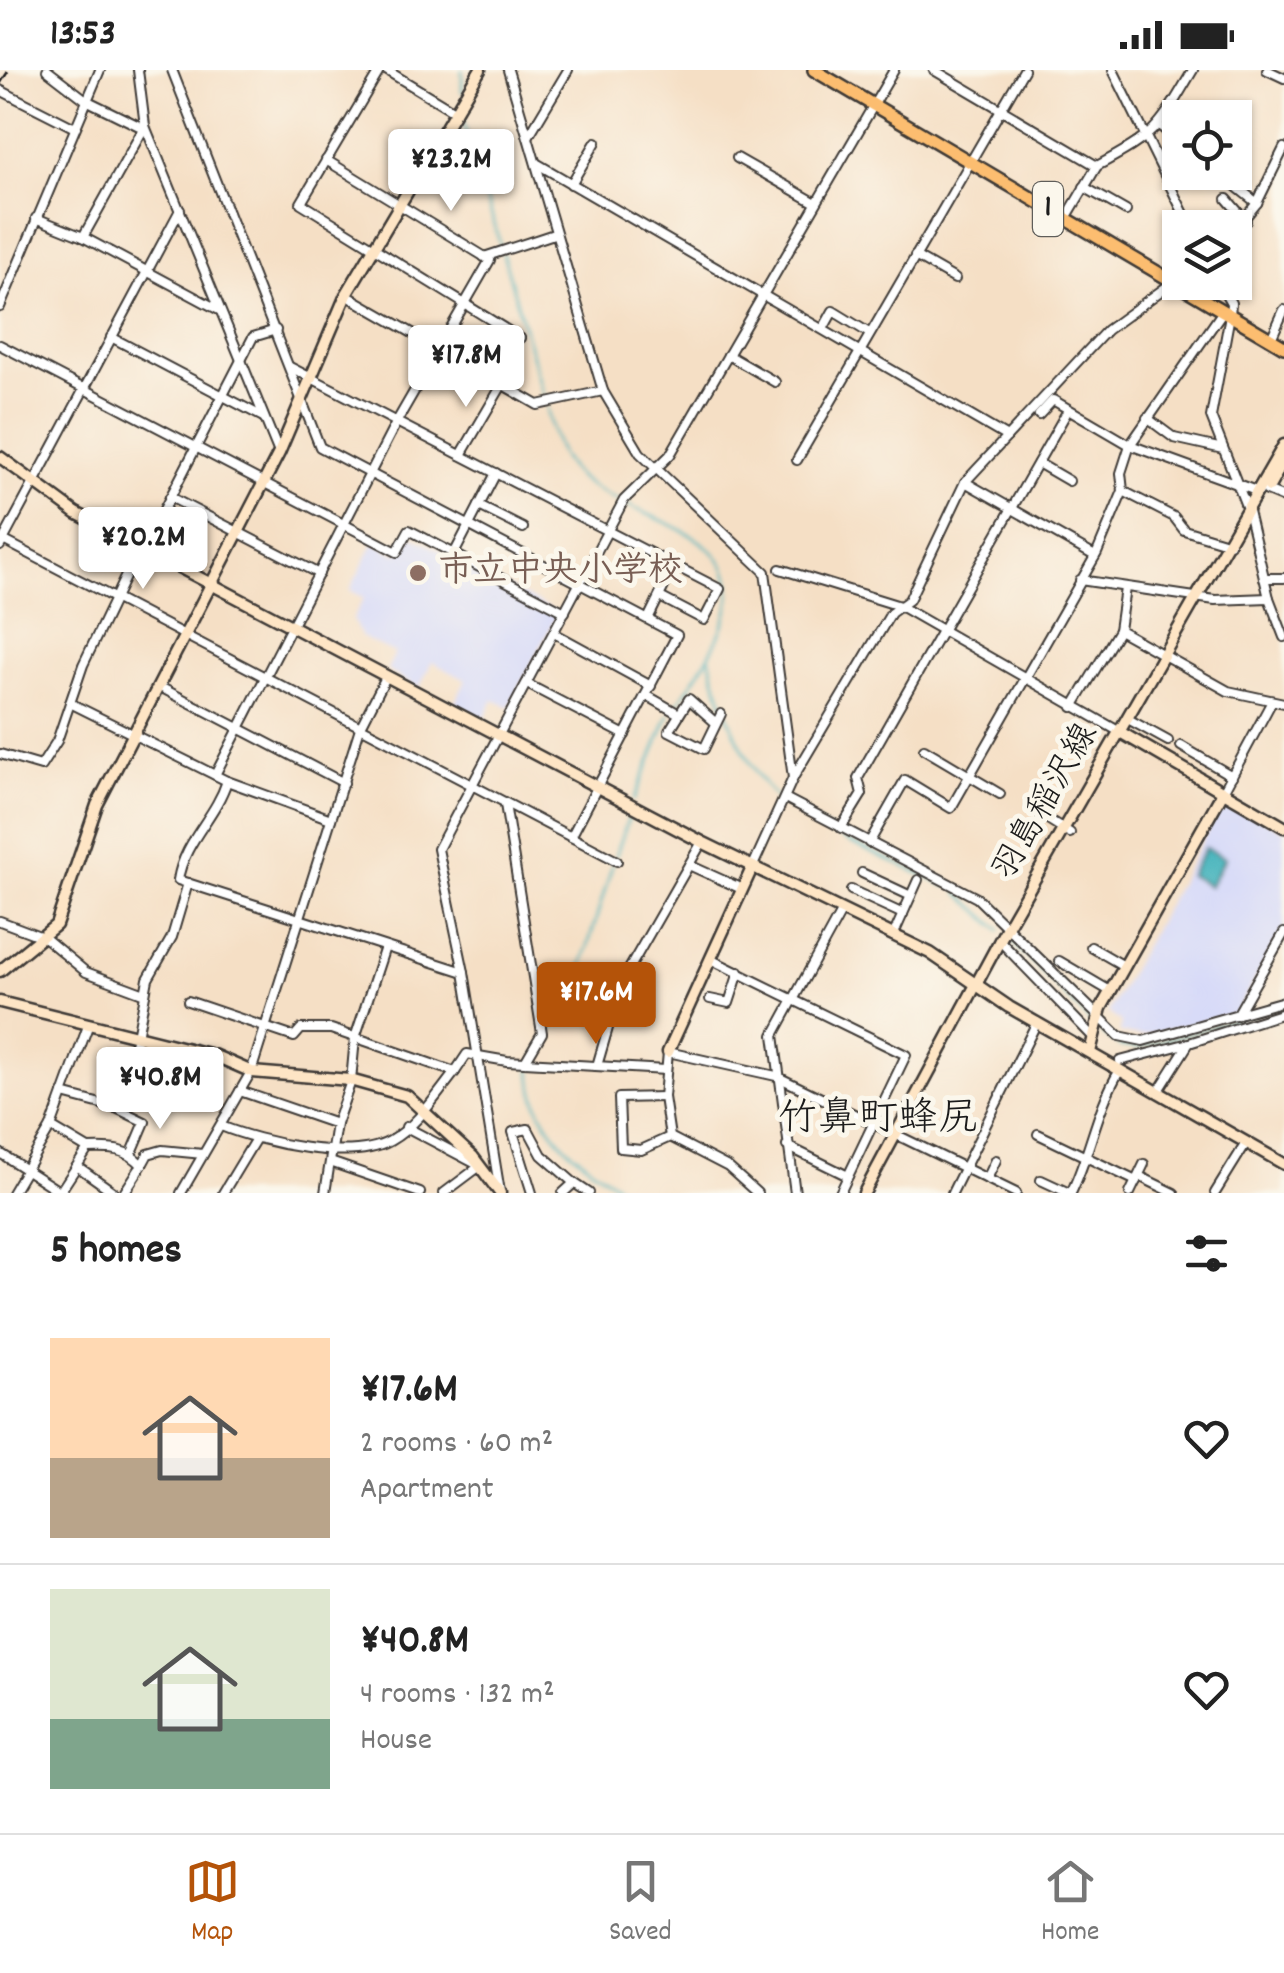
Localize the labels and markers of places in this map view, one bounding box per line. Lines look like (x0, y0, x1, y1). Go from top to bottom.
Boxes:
pin: ¥23.2M (370, 129, 532, 214)
pin: ¥17.8M (385, 325, 547, 410)
pin: ¥20.2M (62, 507, 224, 592)
place label: 市立中央小学校 (438, 548, 683, 598)
marker: 市立中央小学校 (407, 562, 429, 584)
pin: ¥17.6M (515, 962, 677, 1047)
pin: ¥40.8M (79, 1047, 241, 1132)

